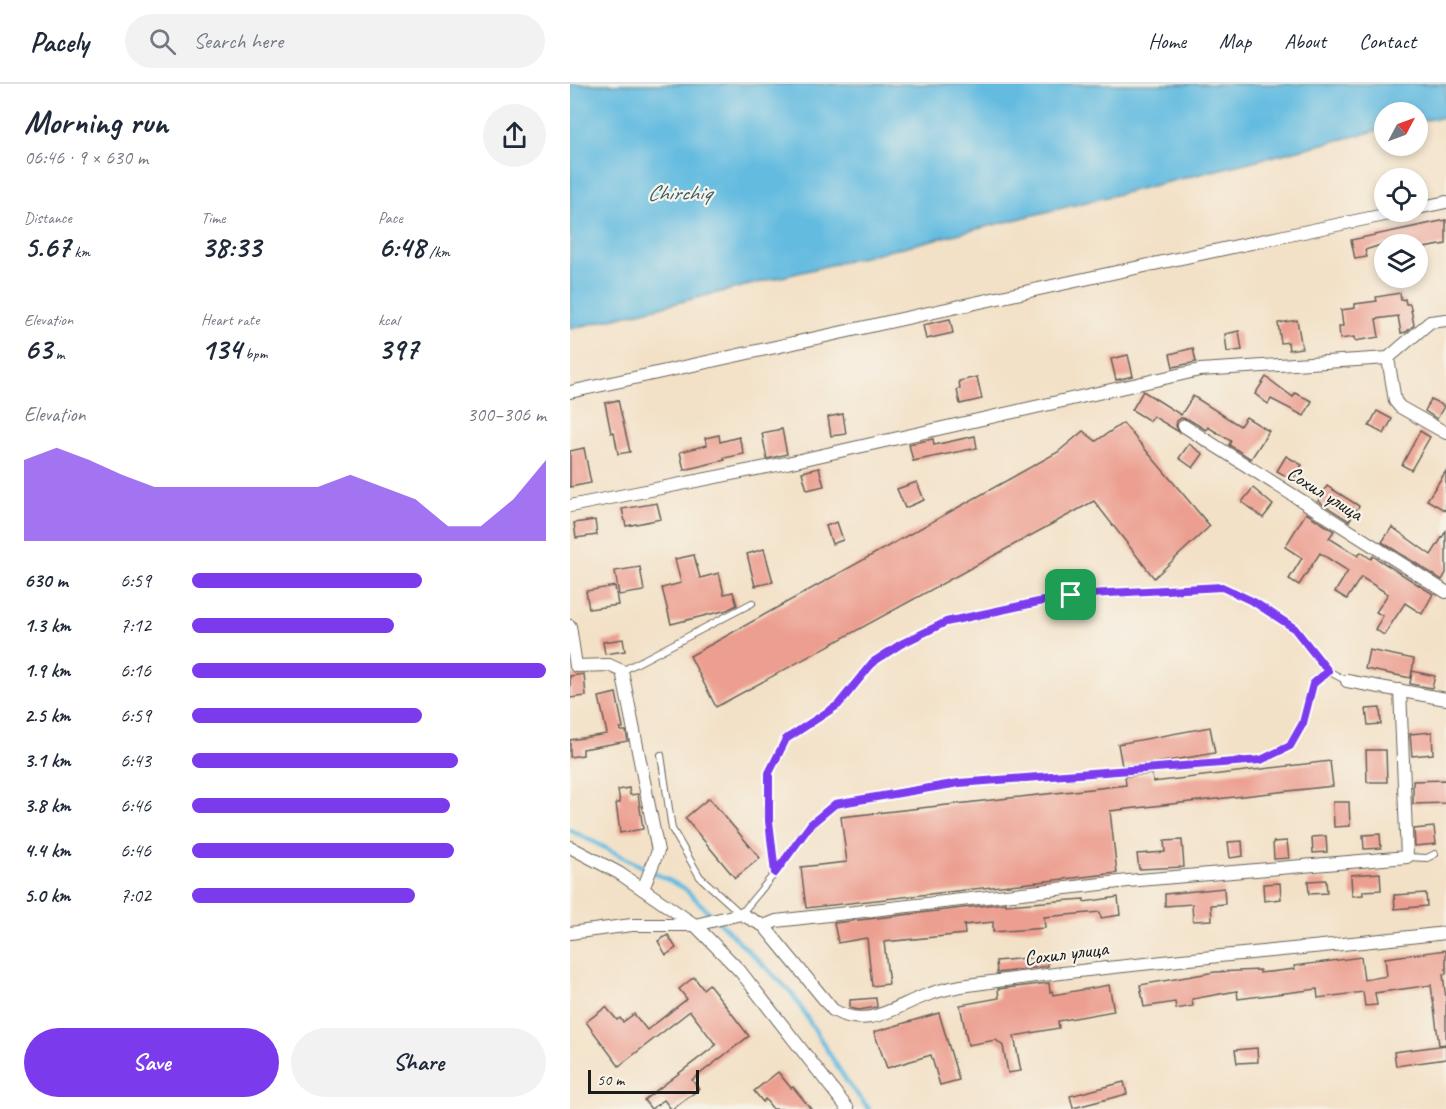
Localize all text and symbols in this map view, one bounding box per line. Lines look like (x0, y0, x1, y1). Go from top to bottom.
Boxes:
search box (125, 14, 545, 68)
text: Pacely (30, 24, 89, 59)
icon: search (146, 25, 179, 58)
text: Search here (194, 27, 283, 55)
text: Home (1148, 28, 1186, 54)
text: Map (1219, 28, 1251, 54)
text: About (1284, 28, 1326, 54)
text: Contact (1359, 28, 1416, 54)
text: Morning run (24, 101, 168, 143)
north arrow (1374, 102, 1428, 156)
map controls (1374, 102, 1428, 288)
button: share (483, 104, 546, 167)
text: 06:46 · 9 × 630 m (24, 145, 148, 170)
button: locate (1374, 168, 1428, 222)
water label: Chirchiq (647, 179, 714, 207)
text: Distance (24, 208, 72, 228)
text: Time (201, 208, 225, 228)
text: Pace (378, 208, 403, 228)
text: 5.67 (24, 228, 70, 266)
text: 38:33 (201, 228, 261, 266)
text: 6:48 (378, 228, 425, 266)
button: layers (1374, 234, 1428, 288)
text: km (70, 242, 90, 262)
text: /km (425, 242, 450, 262)
text: Elevation (24, 310, 73, 330)
text: Heart rate (201, 310, 259, 330)
text: kcal (378, 310, 399, 330)
text: 63 (24, 330, 52, 368)
text: 134 (201, 330, 242, 368)
text: 397 (378, 330, 418, 368)
text: m (52, 344, 64, 364)
text: bpm (242, 344, 267, 364)
text: Elevation (24, 402, 86, 427)
text: 300–306 m (467, 402, 546, 427)
street label: Сохил улица (1282, 460, 1369, 527)
text: 630 m (24, 568, 68, 593)
text: 6:59 (120, 568, 151, 593)
pin (1045, 569, 1096, 620)
icon: arrive (1054, 578, 1087, 611)
text: 1.3 km (24, 613, 71, 638)
text: 7:12 (120, 613, 151, 638)
text: 1.9 km (24, 658, 70, 683)
text: 6:16 (120, 658, 151, 683)
text: 2.5 km (24, 703, 70, 728)
text: 6:59 (120, 703, 151, 728)
text: 3.1 km (24, 748, 71, 773)
text: 6:43 (120, 748, 151, 773)
text: 3.8 km (24, 793, 71, 818)
text: 6:46 (120, 793, 151, 818)
text: 4.4 km (24, 838, 71, 863)
text: 6:46 (120, 838, 151, 863)
text: 5.0 km (24, 883, 70, 908)
text: 7:02 (120, 883, 151, 908)
street label: Сохил улица (1023, 935, 1111, 971)
button: Save (24, 1028, 279, 1097)
button: Share (291, 1028, 546, 1097)
scale bar (588, 1067, 699, 1094)
text: 50 m (597, 1070, 624, 1090)

